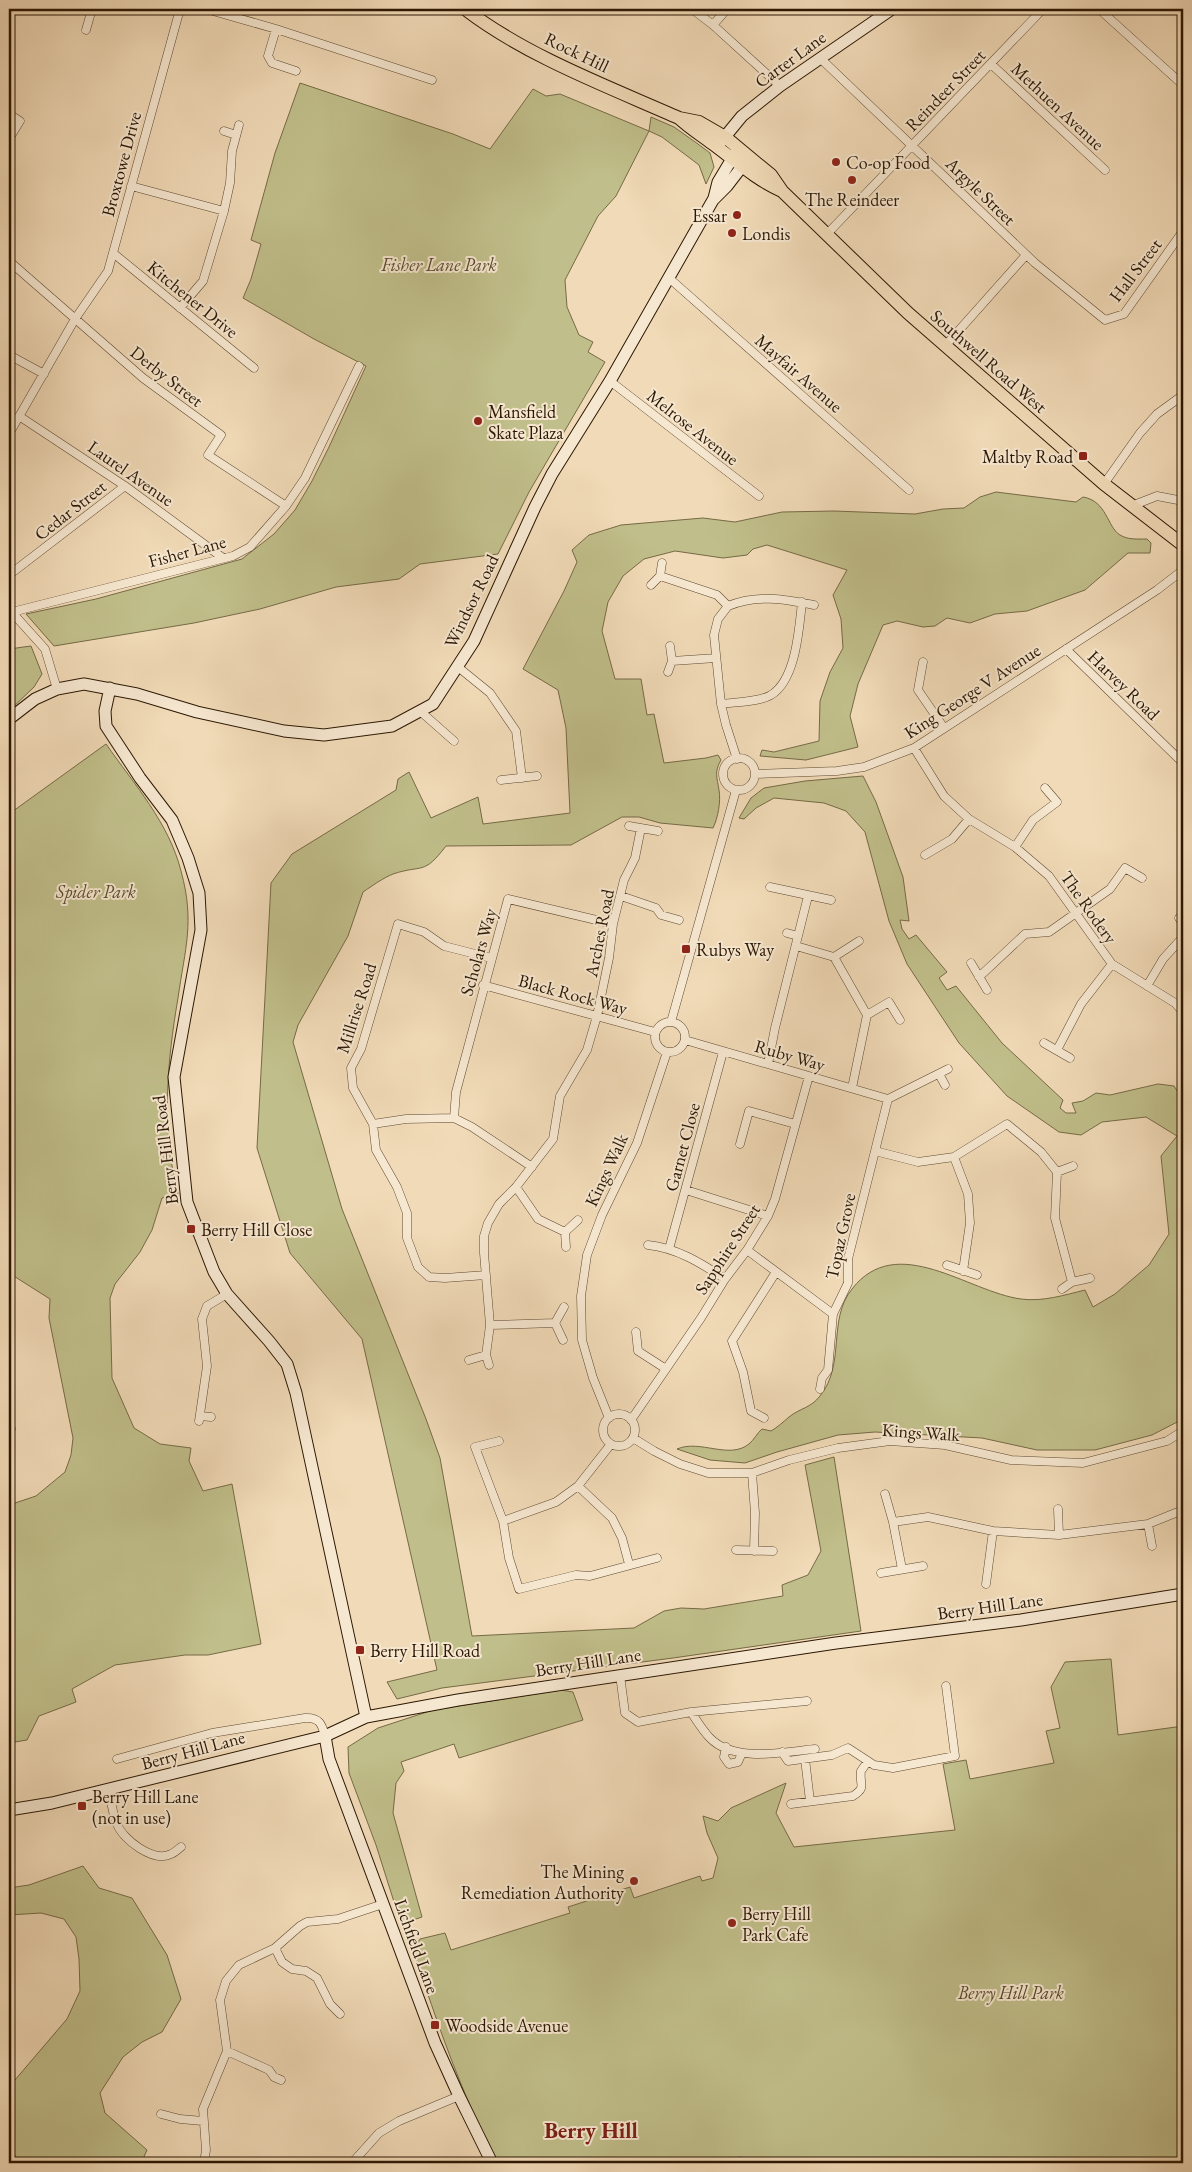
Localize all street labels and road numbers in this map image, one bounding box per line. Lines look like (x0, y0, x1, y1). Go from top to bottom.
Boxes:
street label: Carter Lane (750, 25, 830, 93)
street label: Rock Hill (541, 27, 613, 77)
street label: Reindeer Street (900, 44, 990, 136)
street label: Methuen Avenue (1007, 57, 1109, 155)
street label: Broxtowe Drive (96, 109, 146, 219)
street label: Argyle Street (940, 151, 1021, 230)
street label: Hall Street (1104, 233, 1167, 306)
street label: Kitchener Drive (143, 255, 243, 343)
street label: Southwell Road West (926, 304, 1052, 418)
street label: Mayfair Avenue (750, 329, 848, 417)
street label: Derby Street (126, 340, 208, 412)
street label: Melrose Avenue (642, 384, 744, 470)
street label: Laurel Avenue (84, 435, 178, 511)
street label: Cedar Street (29, 475, 111, 545)
street label: Fisher Lane (146, 530, 228, 572)
street label: Windsor Road (438, 550, 504, 652)
street label: King George V Avenue (899, 638, 1045, 744)
street label: Harvey Road (1083, 645, 1165, 726)
street label: The Rodery (1056, 866, 1122, 948)
street label: Arches Road (579, 886, 619, 980)
street label: Scholars Way (455, 905, 502, 998)
street label: Millrise Road (331, 959, 382, 1056)
street label: Black Rock Way (516, 968, 630, 1020)
street label: Ruby Way (752, 1034, 828, 1076)
street label: Berry Hill Road (147, 1093, 183, 1206)
street label: Garnet Close (659, 1100, 705, 1194)
street label: Kings Walk (579, 1129, 633, 1210)
street label: Topaz Grove (820, 1191, 860, 1281)
street label: Sapphire Street (689, 1199, 765, 1299)
street label: Kings Walk (881, 1418, 961, 1446)
street label: Berry Hill Lane (936, 1587, 1044, 1625)
street label: Berry Hill Lane (534, 1642, 642, 1682)
street label: Berry Hill Lane (139, 1725, 247, 1775)
street label: Lichfield Lane (389, 1896, 445, 1996)

